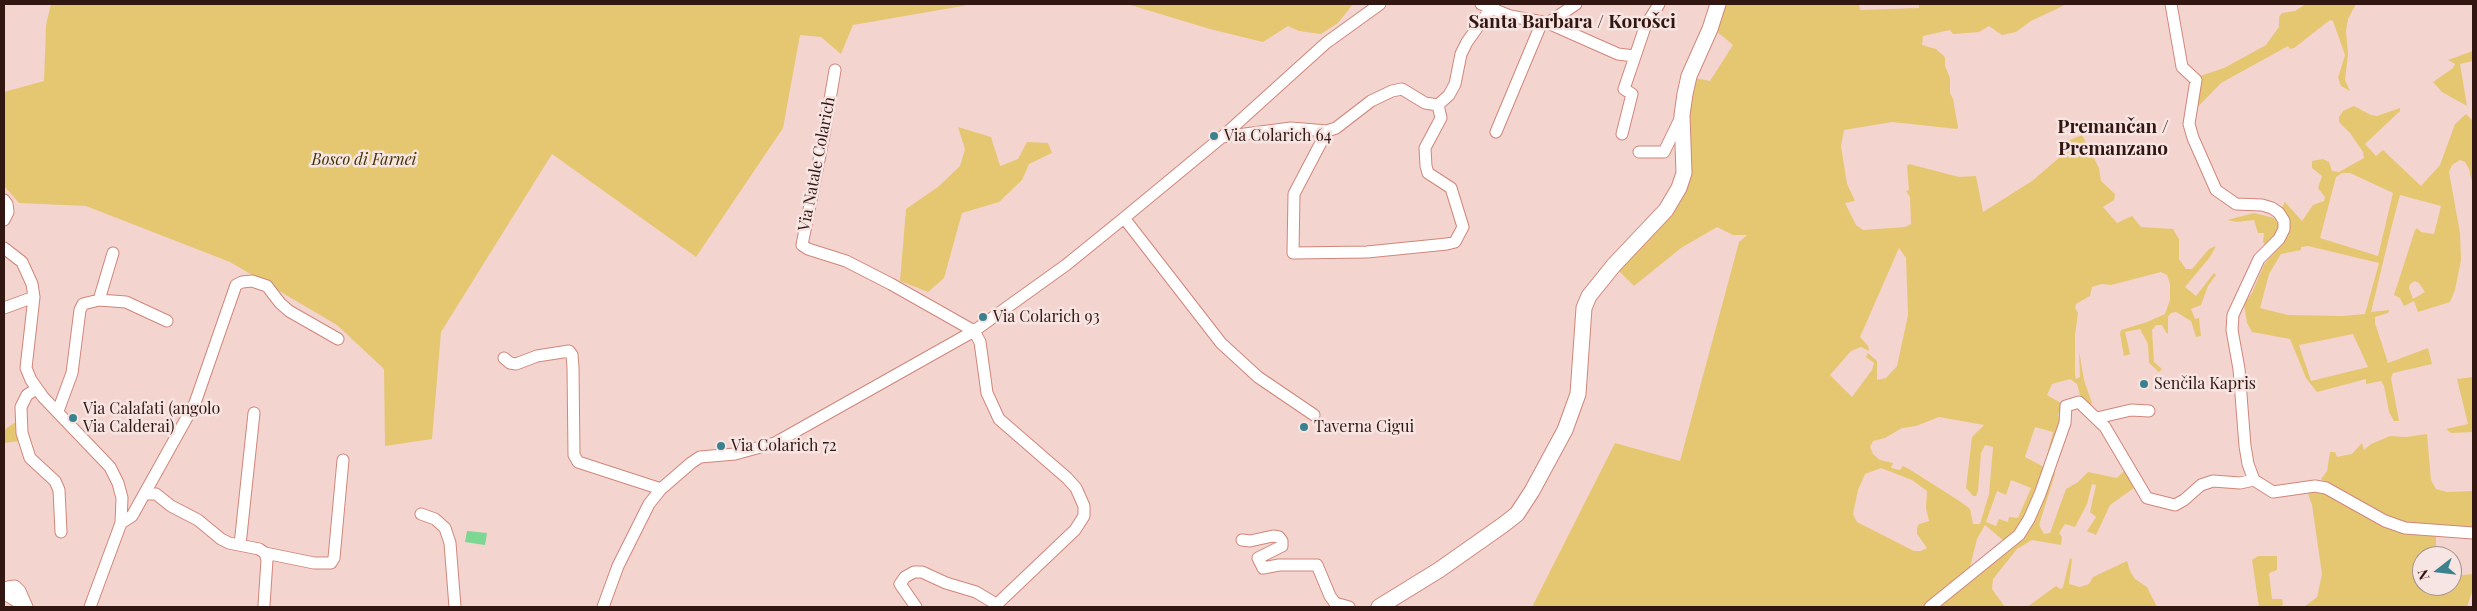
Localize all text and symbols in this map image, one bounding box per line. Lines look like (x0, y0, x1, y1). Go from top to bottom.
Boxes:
district label: Santa Barbara / Korošci (1468, 11, 1676, 33)
street label: Via Natale Colarich (795, 95, 839, 233)
district label: Premančan / Premanzano (2057, 116, 2169, 160)
place label: Via Colarich 64 (1224, 126, 1332, 146)
marker: Via Colarich 64 (1208, 130, 1220, 142)
park label: Bosco di Farnei (312, 150, 416, 170)
place label: Via Colarich 93 (993, 307, 1100, 327)
marker: Via Colarich 93 (977, 311, 989, 323)
place label: Senčila Kapris (2154, 374, 2256, 394)
marker: Senčila Kapris (2138, 378, 2150, 390)
place label: Via Calafati (angolo Via Calderai) (83, 399, 220, 437)
marker: Via Calafati (angolo Via Calderai) (67, 412, 79, 424)
place label: Taverna Cigui (1314, 417, 1414, 437)
marker: Taverna Cigui (1298, 421, 1310, 433)
place label: Via Colarich 72 (731, 436, 837, 456)
marker: Via Colarich 72 (715, 440, 727, 452)
north arrow (2412, 546, 2462, 596)
text: N (2413, 568, 2434, 582)

